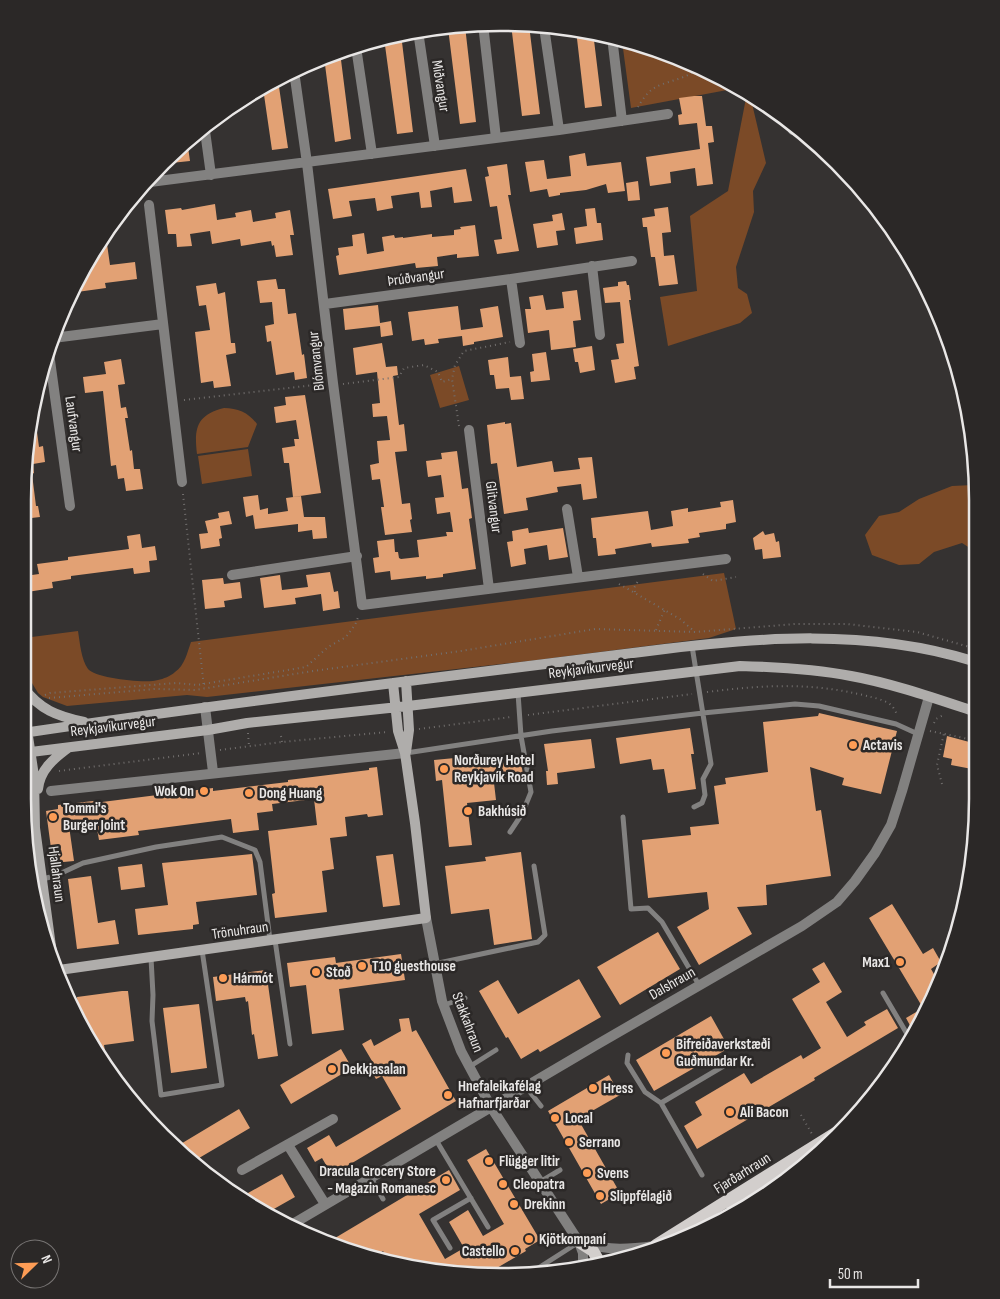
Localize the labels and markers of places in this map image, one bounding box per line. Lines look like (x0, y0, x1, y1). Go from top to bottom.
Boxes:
place label: Actavis (862, 736, 903, 755)
marker: Actavis (847, 739, 859, 751)
place label: Norðurey Hotel Reykjavík Road (454, 751, 534, 787)
marker: Norðurey Hotel Reykjavík Road (438, 763, 450, 775)
place label: Wok On (154, 782, 194, 801)
place label: Dong Huang (259, 784, 323, 803)
marker: Wok On (198, 785, 210, 797)
marker: Dong Huang (243, 787, 255, 799)
place label: Tommi's Burger Joint (63, 799, 125, 835)
place label: Bakhúsið (478, 802, 526, 821)
marker: Bakhúsið (462, 805, 474, 817)
marker: Tommi's Burger Joint (47, 811, 59, 823)
place label: Max1 (862, 953, 890, 972)
marker: Max1 (894, 956, 906, 968)
place label: T10 guesthouse (372, 957, 456, 976)
marker: T10 guesthouse (356, 960, 368, 972)
place label: Stoð (326, 963, 351, 982)
marker: Stoð (310, 966, 322, 978)
place label: Hármót (233, 969, 273, 988)
marker: Hármót (217, 972, 229, 984)
place label: Bifreiðaverkstæði Guðmundar Kr. (676, 1035, 770, 1071)
marker: Bifreiðaverkstæði Guðmundar Kr. (660, 1047, 672, 1059)
place label: Dekkjasalan (342, 1060, 406, 1079)
marker: Dekkjasalan (326, 1063, 338, 1075)
place label: Hnefaleikafélag Hafnarfjarðar (458, 1077, 542, 1113)
place label: Hress (603, 1079, 634, 1098)
marker: Hress (587, 1082, 599, 1094)
marker: Hnefaleikafélag Hafnarfjarðar (442, 1089, 454, 1101)
place label: Ali Bacon (739, 1103, 789, 1122)
marker: Ali Bacon (724, 1106, 736, 1118)
place label: Local (565, 1109, 593, 1128)
marker: Local (549, 1112, 561, 1124)
place label: Serrano (579, 1133, 621, 1152)
marker: Serrano (563, 1136, 575, 1148)
place label: Flügger litir (499, 1152, 560, 1171)
marker: Flügger litir (483, 1155, 495, 1167)
place label: Dracula Grocery Store - Magazin Romanesc (319, 1162, 436, 1198)
place label: Svens (597, 1164, 629, 1183)
marker: Svens (581, 1167, 593, 1179)
marker: Dracula Grocery Store - Magazin Romanesc (440, 1174, 452, 1186)
place label: Cleopatra (513, 1175, 565, 1194)
marker: Cleopatra (497, 1178, 509, 1190)
place label: Slippfélagið (610, 1187, 672, 1206)
marker: Slippfélagið (594, 1190, 606, 1202)
place label: Drekinn (524, 1195, 565, 1214)
marker: Drekinn (508, 1198, 520, 1210)
place label: Kjötkompaní (539, 1230, 607, 1249)
marker: Kjötkompaní (523, 1233, 535, 1245)
place label: Castello (462, 1242, 505, 1261)
marker: Castello (509, 1245, 521, 1257)

